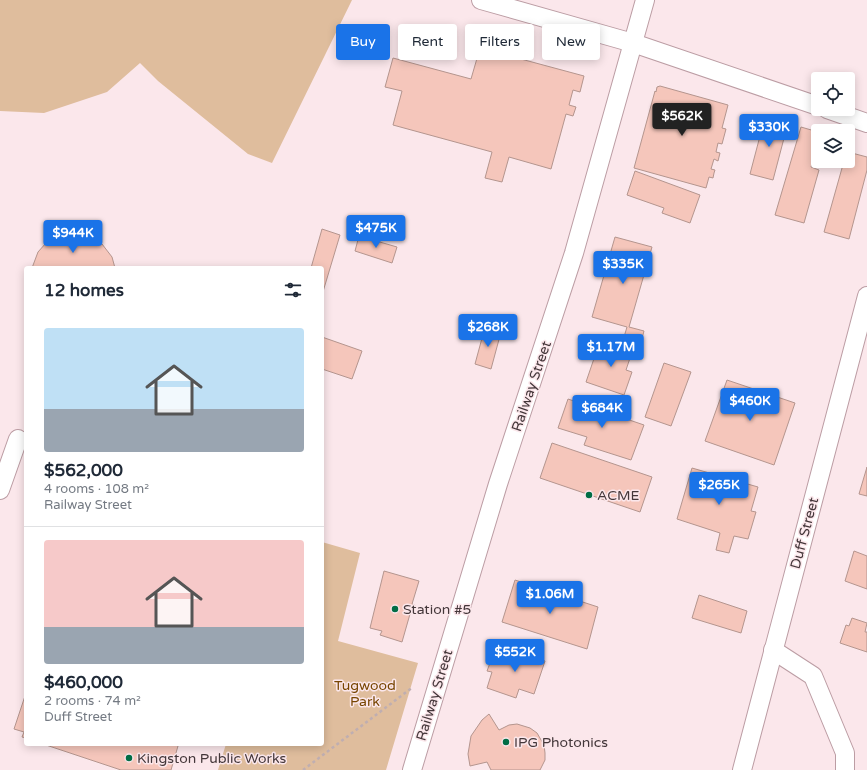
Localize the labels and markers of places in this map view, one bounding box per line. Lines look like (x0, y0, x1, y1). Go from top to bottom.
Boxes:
pin: $562K (654, 103, 710, 137)
pin: $330K (741, 114, 797, 148)
pin: $475K (348, 215, 404, 249)
pin: $944K (45, 220, 101, 254)
pin: $335K (595, 251, 651, 285)
pin: $268K (460, 314, 516, 348)
pin: $1.17M (578, 334, 644, 368)
pin: $460K (722, 388, 778, 422)
pin: $684K (574, 395, 630, 429)
pin: $265K (691, 472, 747, 506)
place label: ACME (597, 487, 640, 504)
marker: ACME (584, 490, 594, 500)
pin: $1.06M (517, 581, 583, 615)
place label: Station #5 (403, 601, 471, 618)
marker: Station #5 (390, 604, 400, 614)
pin: $552K (487, 639, 543, 673)
place label: IPG Photonics (514, 734, 608, 751)
marker: IPG Photonics (501, 737, 511, 747)
place label: Kingston Public Works (137, 750, 287, 767)
marker: Kingston Public Works (124, 753, 134, 763)

